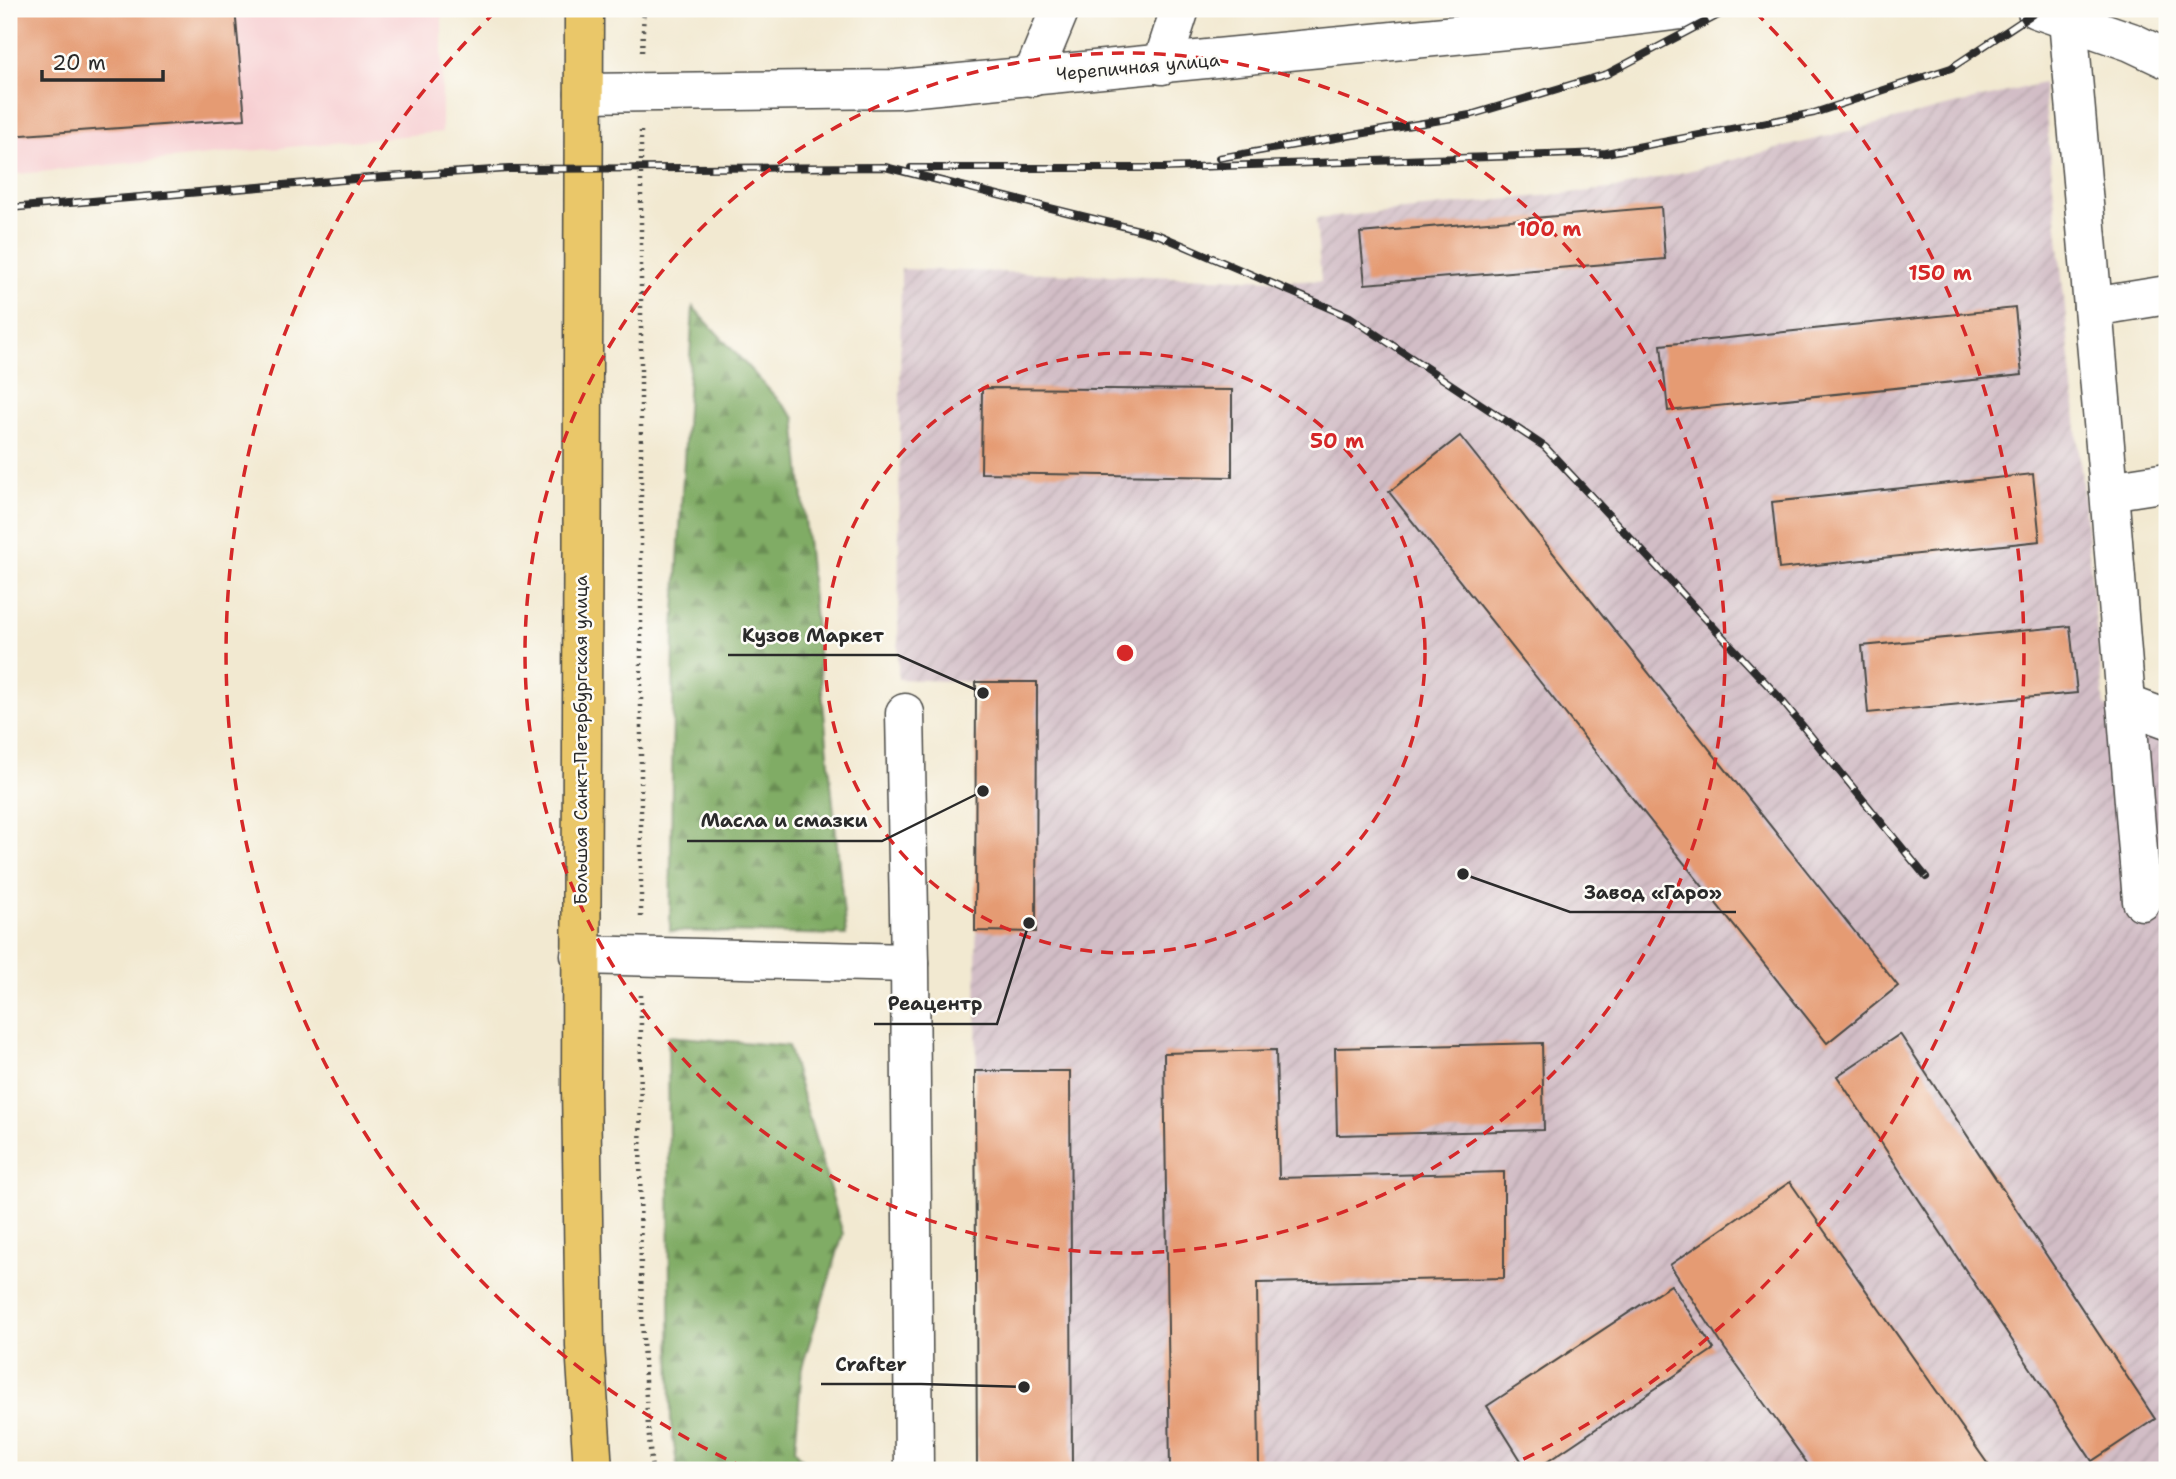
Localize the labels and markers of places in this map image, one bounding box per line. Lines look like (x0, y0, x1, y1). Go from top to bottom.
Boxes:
callout: Кузов Маркет (728, 615, 898, 655)
centre of rings (1113, 641, 1137, 665)
callout: Масла и смазки (687, 801, 882, 841)
callout: Завод «Гаро» (1570, 872, 1736, 912)
callout: Реацентр (874, 984, 997, 1024)
callout: Crafter (821, 1344, 921, 1384)

